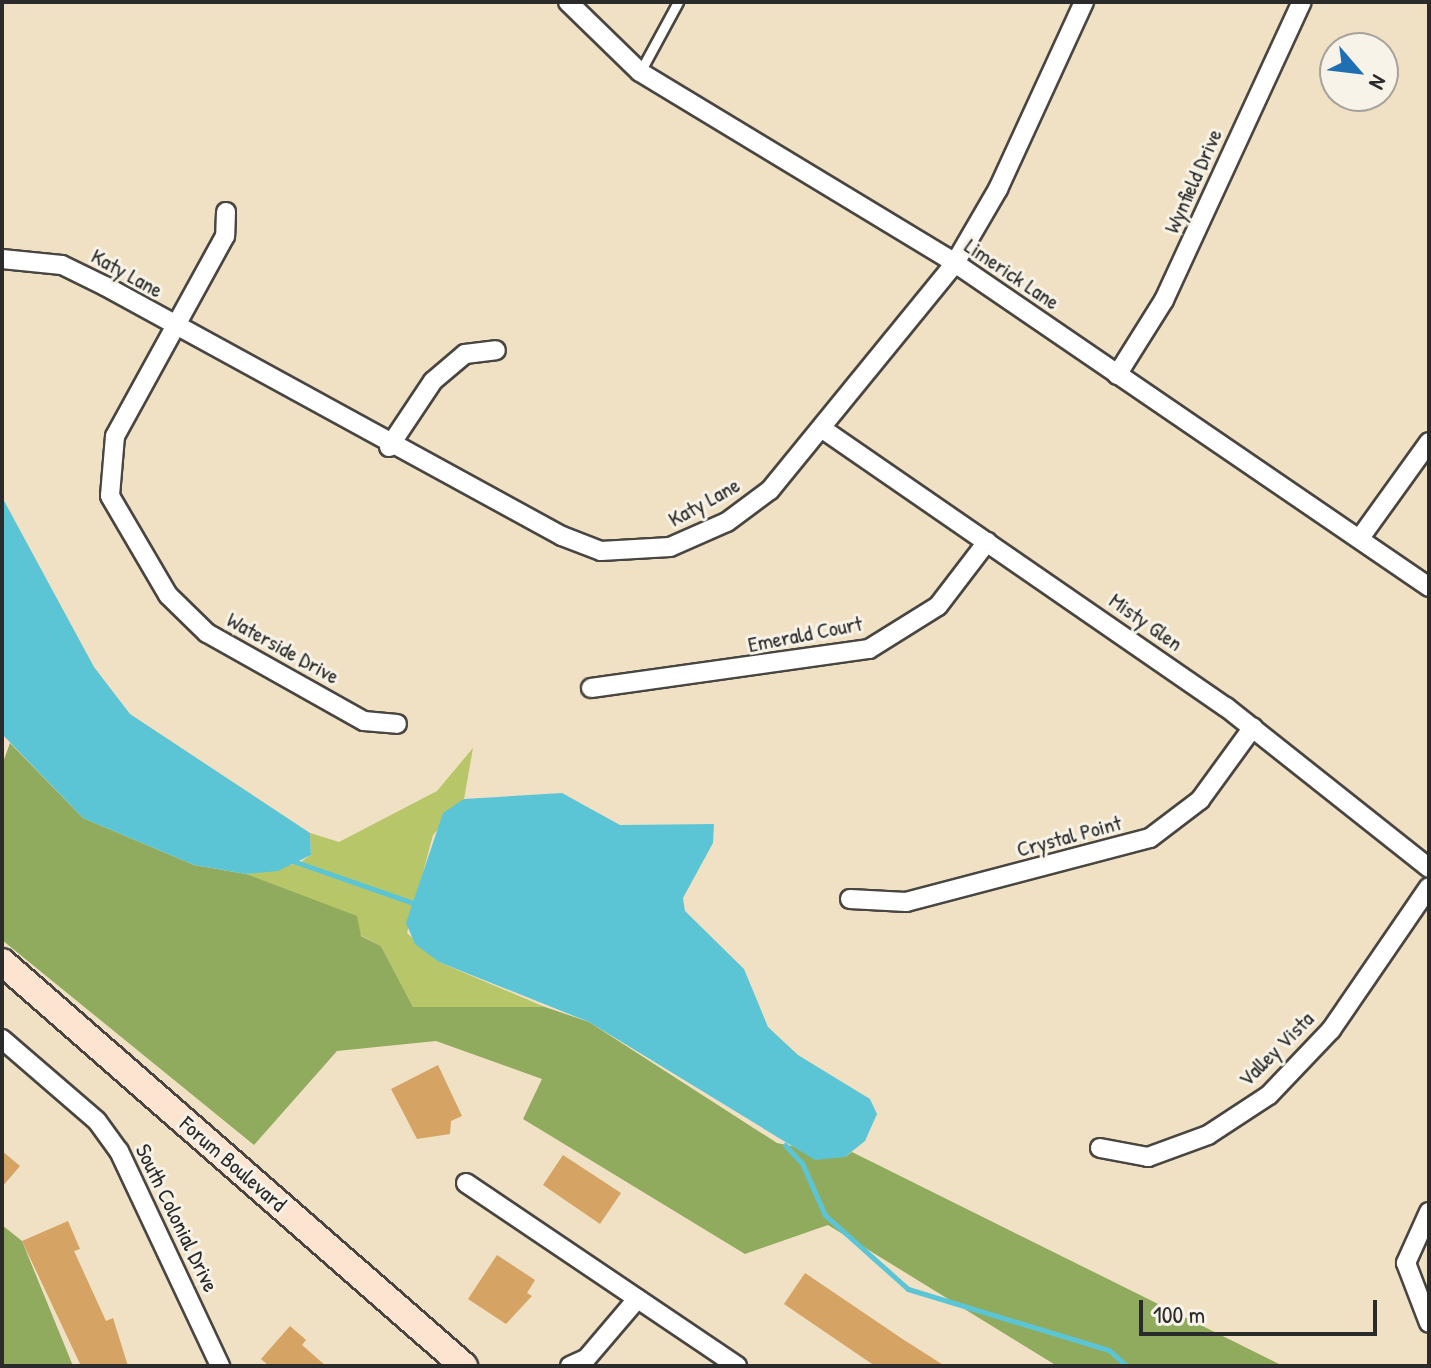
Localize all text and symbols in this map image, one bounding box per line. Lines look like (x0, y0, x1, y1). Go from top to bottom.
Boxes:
north arrow (1319, 32, 1399, 112)
text: N (1362, 70, 1394, 95)
street label: Wynfield Drive (1158, 125, 1228, 237)
street label: Limerick Lane (960, 233, 1064, 315)
street label: Katy Lane (87, 243, 167, 303)
street label: Katy Lane (664, 472, 744, 532)
street label: Misty Glen (1104, 587, 1188, 657)
street label: Waterside Drive (222, 606, 344, 690)
street label: Emerald Court (746, 610, 864, 658)
street label: Crystal Point (1014, 809, 1124, 863)
street label: Valley Vista (1233, 1006, 1319, 1092)
street label: Forum Boulevard (174, 1111, 292, 1217)
street label: South Colonial Drive (130, 1140, 224, 1296)
scale bar (1143, 1284, 1381, 1334)
text: 100 m (1153, 1298, 1205, 1330)

